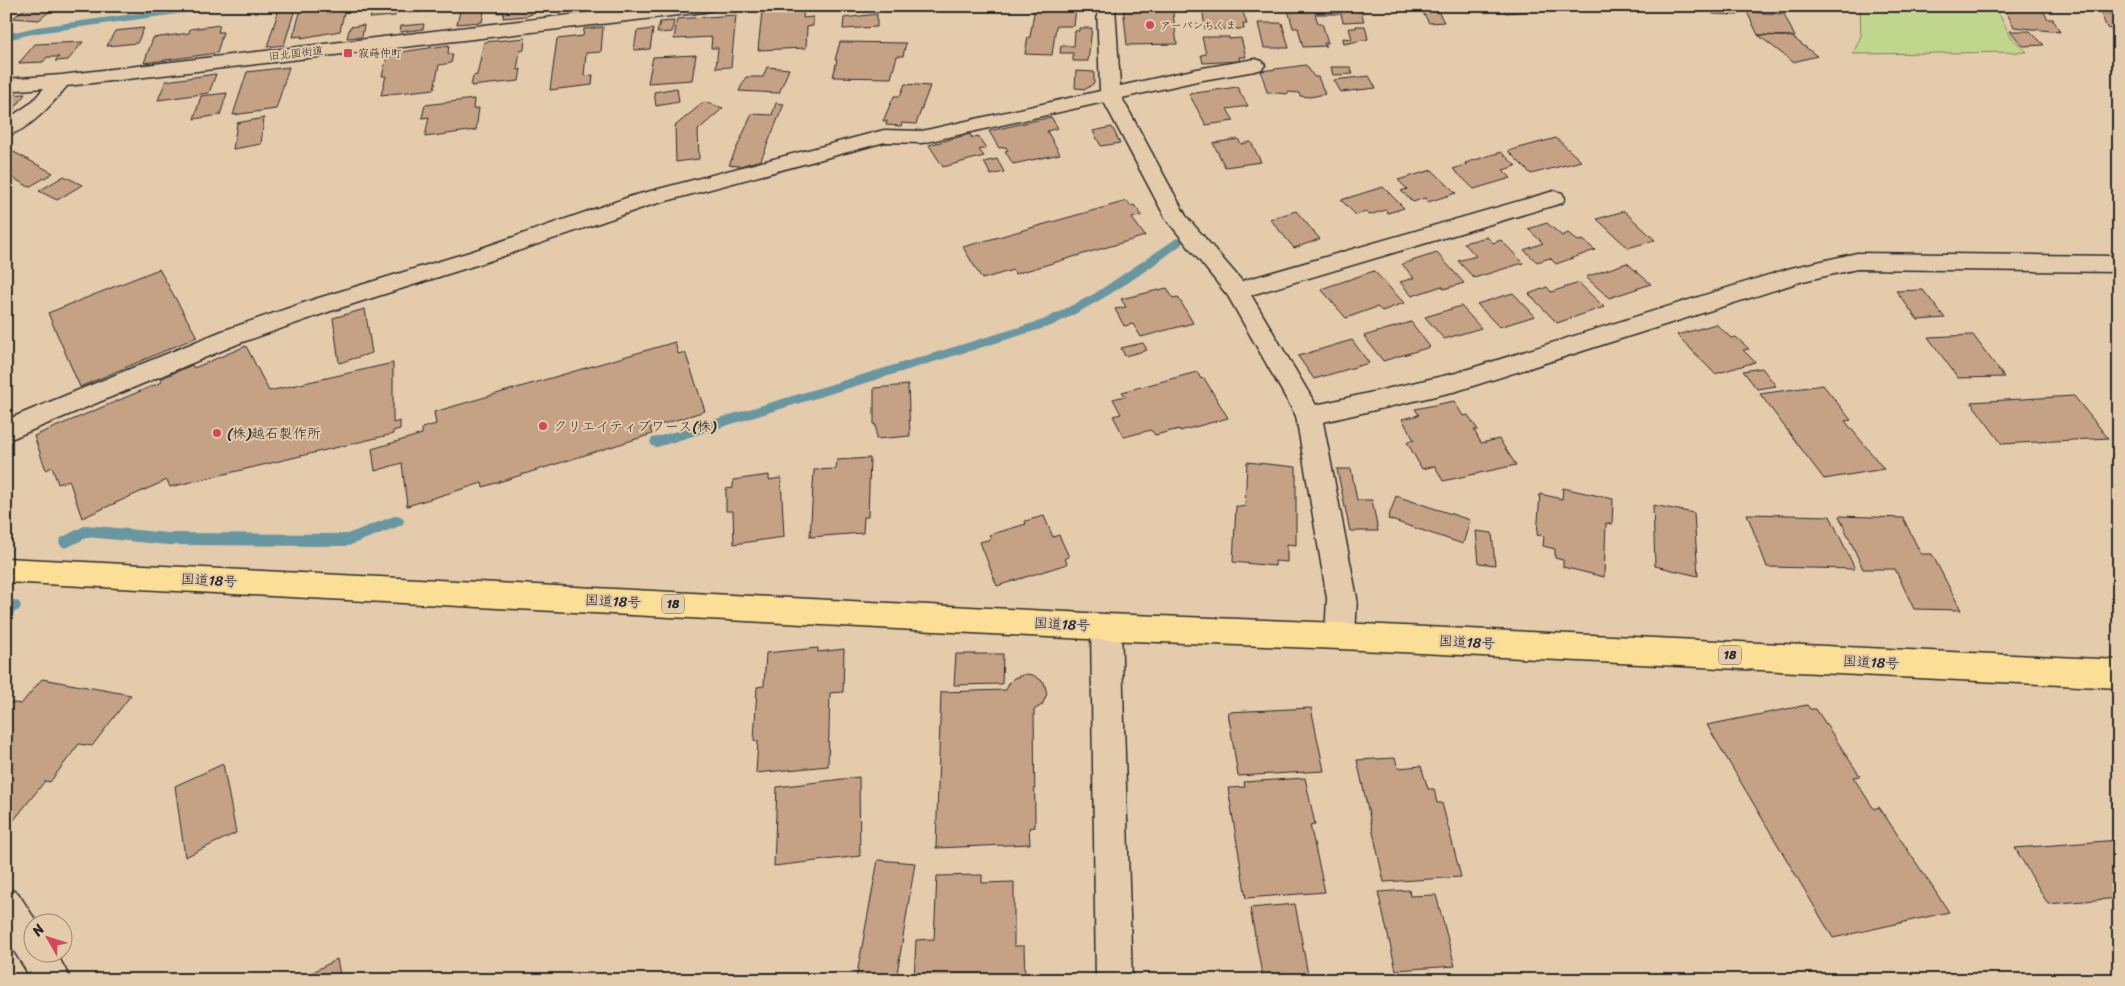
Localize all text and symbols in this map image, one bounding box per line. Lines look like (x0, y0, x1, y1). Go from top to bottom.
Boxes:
place label: アーバンちくま (1160, 16, 1237, 35)
marker: アーバンちくま (1144, 19, 1156, 31)
street label: 旧北国街道 (268, 41, 325, 66)
place label: 寂蒔仲町 (358, 44, 402, 63)
marker: 寂蒔仲町 (342, 47, 354, 59)
place label: クリエイティブワース(株) (553, 414, 717, 439)
marker: クリエイティブワース(株) (537, 420, 549, 432)
place label: (株)越石製作所 (227, 421, 321, 446)
marker: (株)越石製作所 (211, 427, 223, 439)
street label: 国道18号 (180, 567, 238, 594)
street label: 国道18号 (584, 588, 642, 615)
road number: 18 (662, 594, 684, 614)
street label: 国道18号 (1033, 611, 1091, 638)
street label: 国道18号 (1438, 629, 1496, 656)
road number: 18 (1719, 646, 1741, 664)
street label: 国道18号 (1842, 649, 1900, 676)
north arrow (22, 914, 72, 964)
text: N (25, 918, 51, 943)

